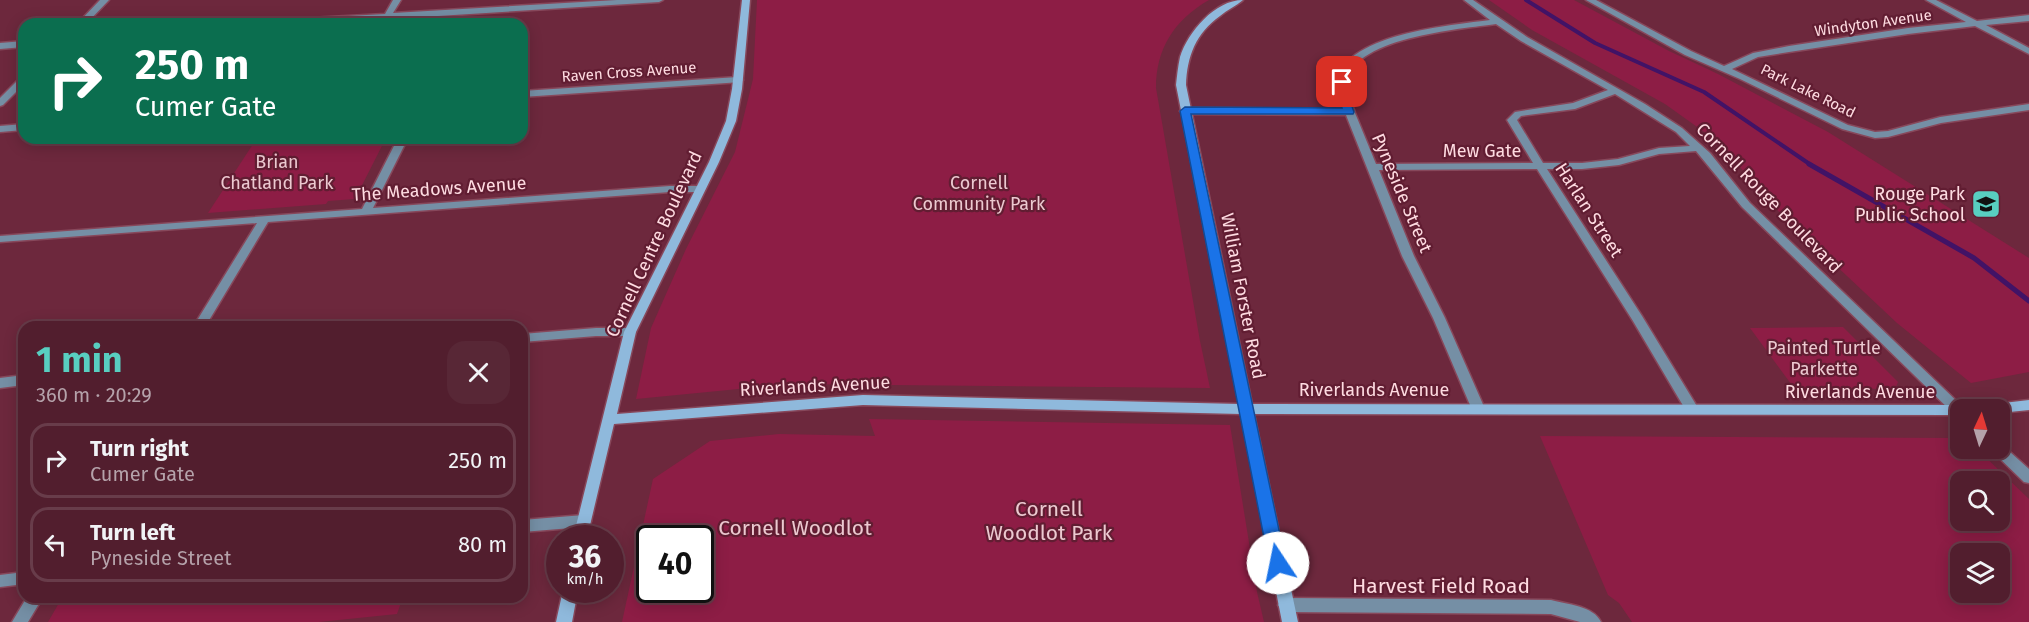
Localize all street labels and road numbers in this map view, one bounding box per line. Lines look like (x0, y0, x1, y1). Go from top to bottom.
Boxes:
street label: Windyton Avenue (1813, 6, 1933, 40)
street label: Raven Cross Avenue (561, 58, 697, 86)
street label: Park Lake Road (1758, 60, 1858, 122)
street label: Cornell Rouge Boulevard (1691, 118, 1847, 278)
street label: Pyneside Street (1367, 130, 1437, 256)
street label: Mew Gate (1443, 140, 1521, 162)
street label: Cornell Centre Boulevard (601, 147, 707, 341)
street label: Harlan Street (1550, 159, 1628, 262)
street label: The Meadows Avenue (351, 172, 527, 206)
street label: William Forster Road (1216, 211, 1270, 381)
street label: Riverlands Avenue (739, 371, 891, 401)
street label: Riverlands Avenue (1299, 379, 1449, 401)
street label: Riverlands Avenue (1785, 381, 1935, 403)
street label: Harvest Field Road (1352, 573, 1530, 599)

